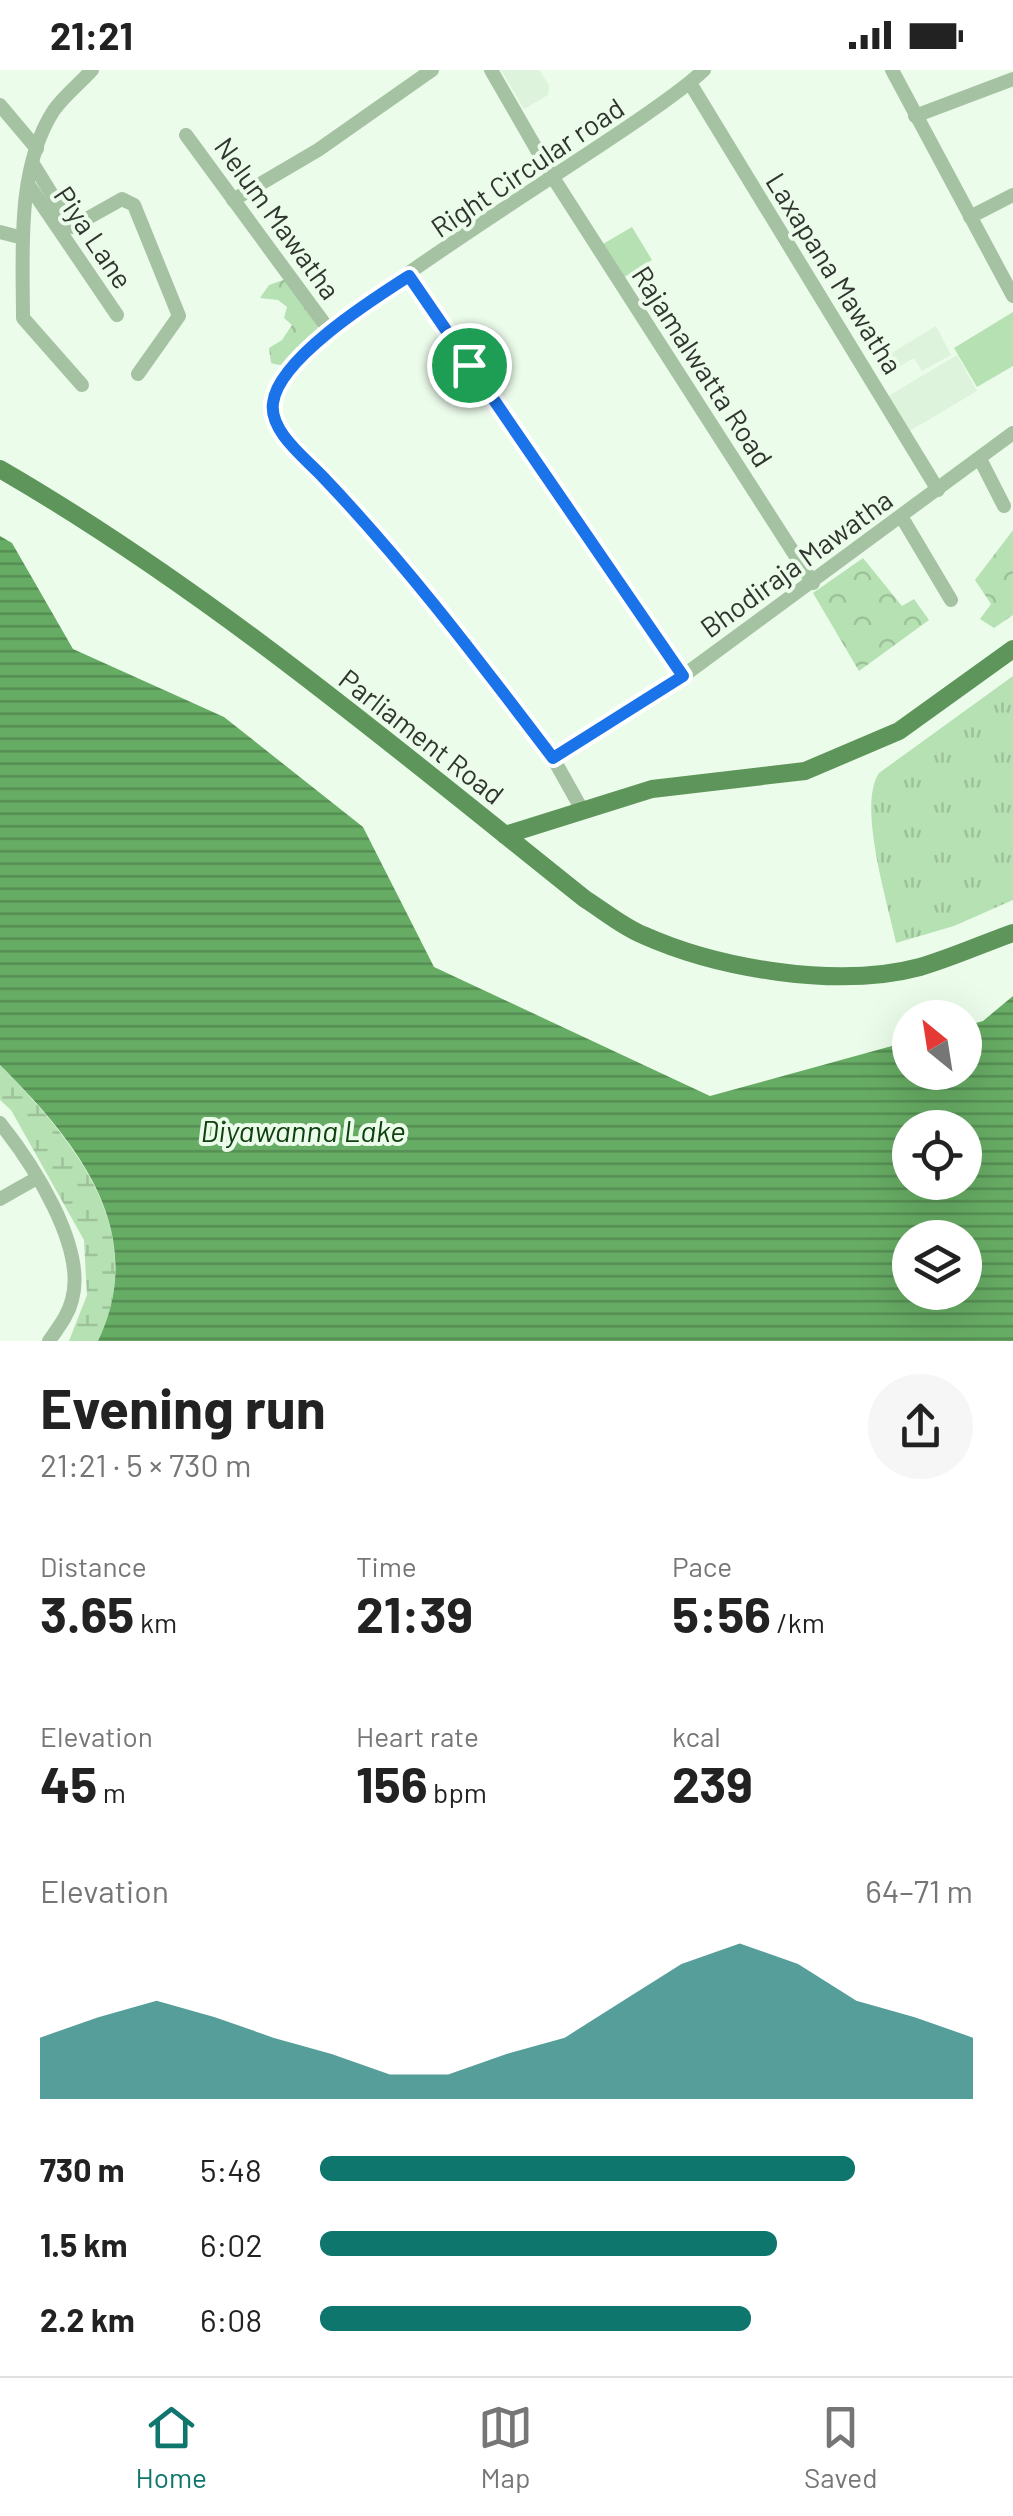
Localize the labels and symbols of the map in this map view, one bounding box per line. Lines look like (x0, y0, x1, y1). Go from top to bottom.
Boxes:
street label: Right Circular road (424, 90, 630, 244)
street label: Nelum Mawatha (208, 130, 348, 306)
street label: Laxapana Mawatha (760, 166, 910, 380)
street label: Piya Lane (47, 179, 141, 295)
street label: Rajamalwatta Road (625, 259, 781, 473)
pin (427, 323, 512, 408)
street label: Bhodiraja Mawatha (693, 482, 899, 644)
street label: Parliament Road (333, 661, 511, 811)
north arrow (892, 1000, 982, 1090)
water label: Diyawanna Lake (200, 1112, 406, 1148)

